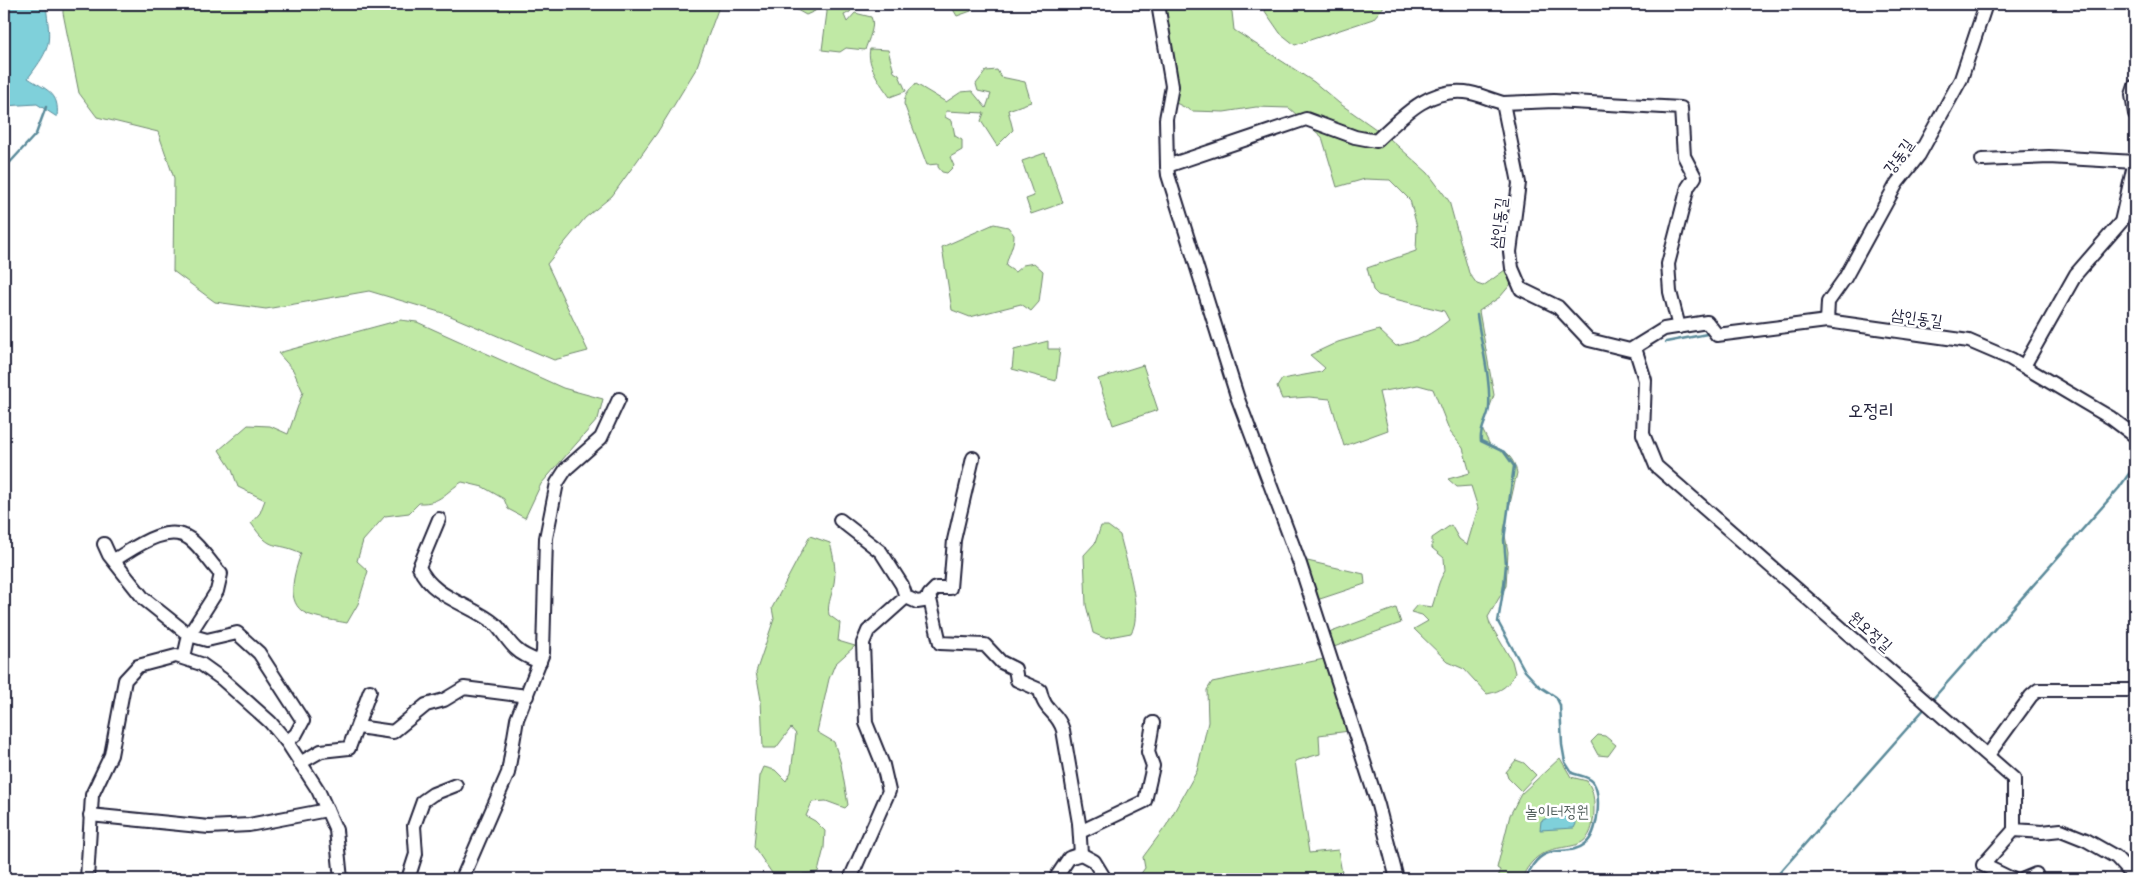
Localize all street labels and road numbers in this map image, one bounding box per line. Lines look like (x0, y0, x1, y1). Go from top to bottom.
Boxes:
street label: 강동길 (1880, 135, 1918, 178)
street label: 삼인동길 (1486, 196, 1512, 250)
street label: 삼인동길 (1890, 305, 1944, 331)
street label: 원오정길 (1844, 607, 1896, 656)

